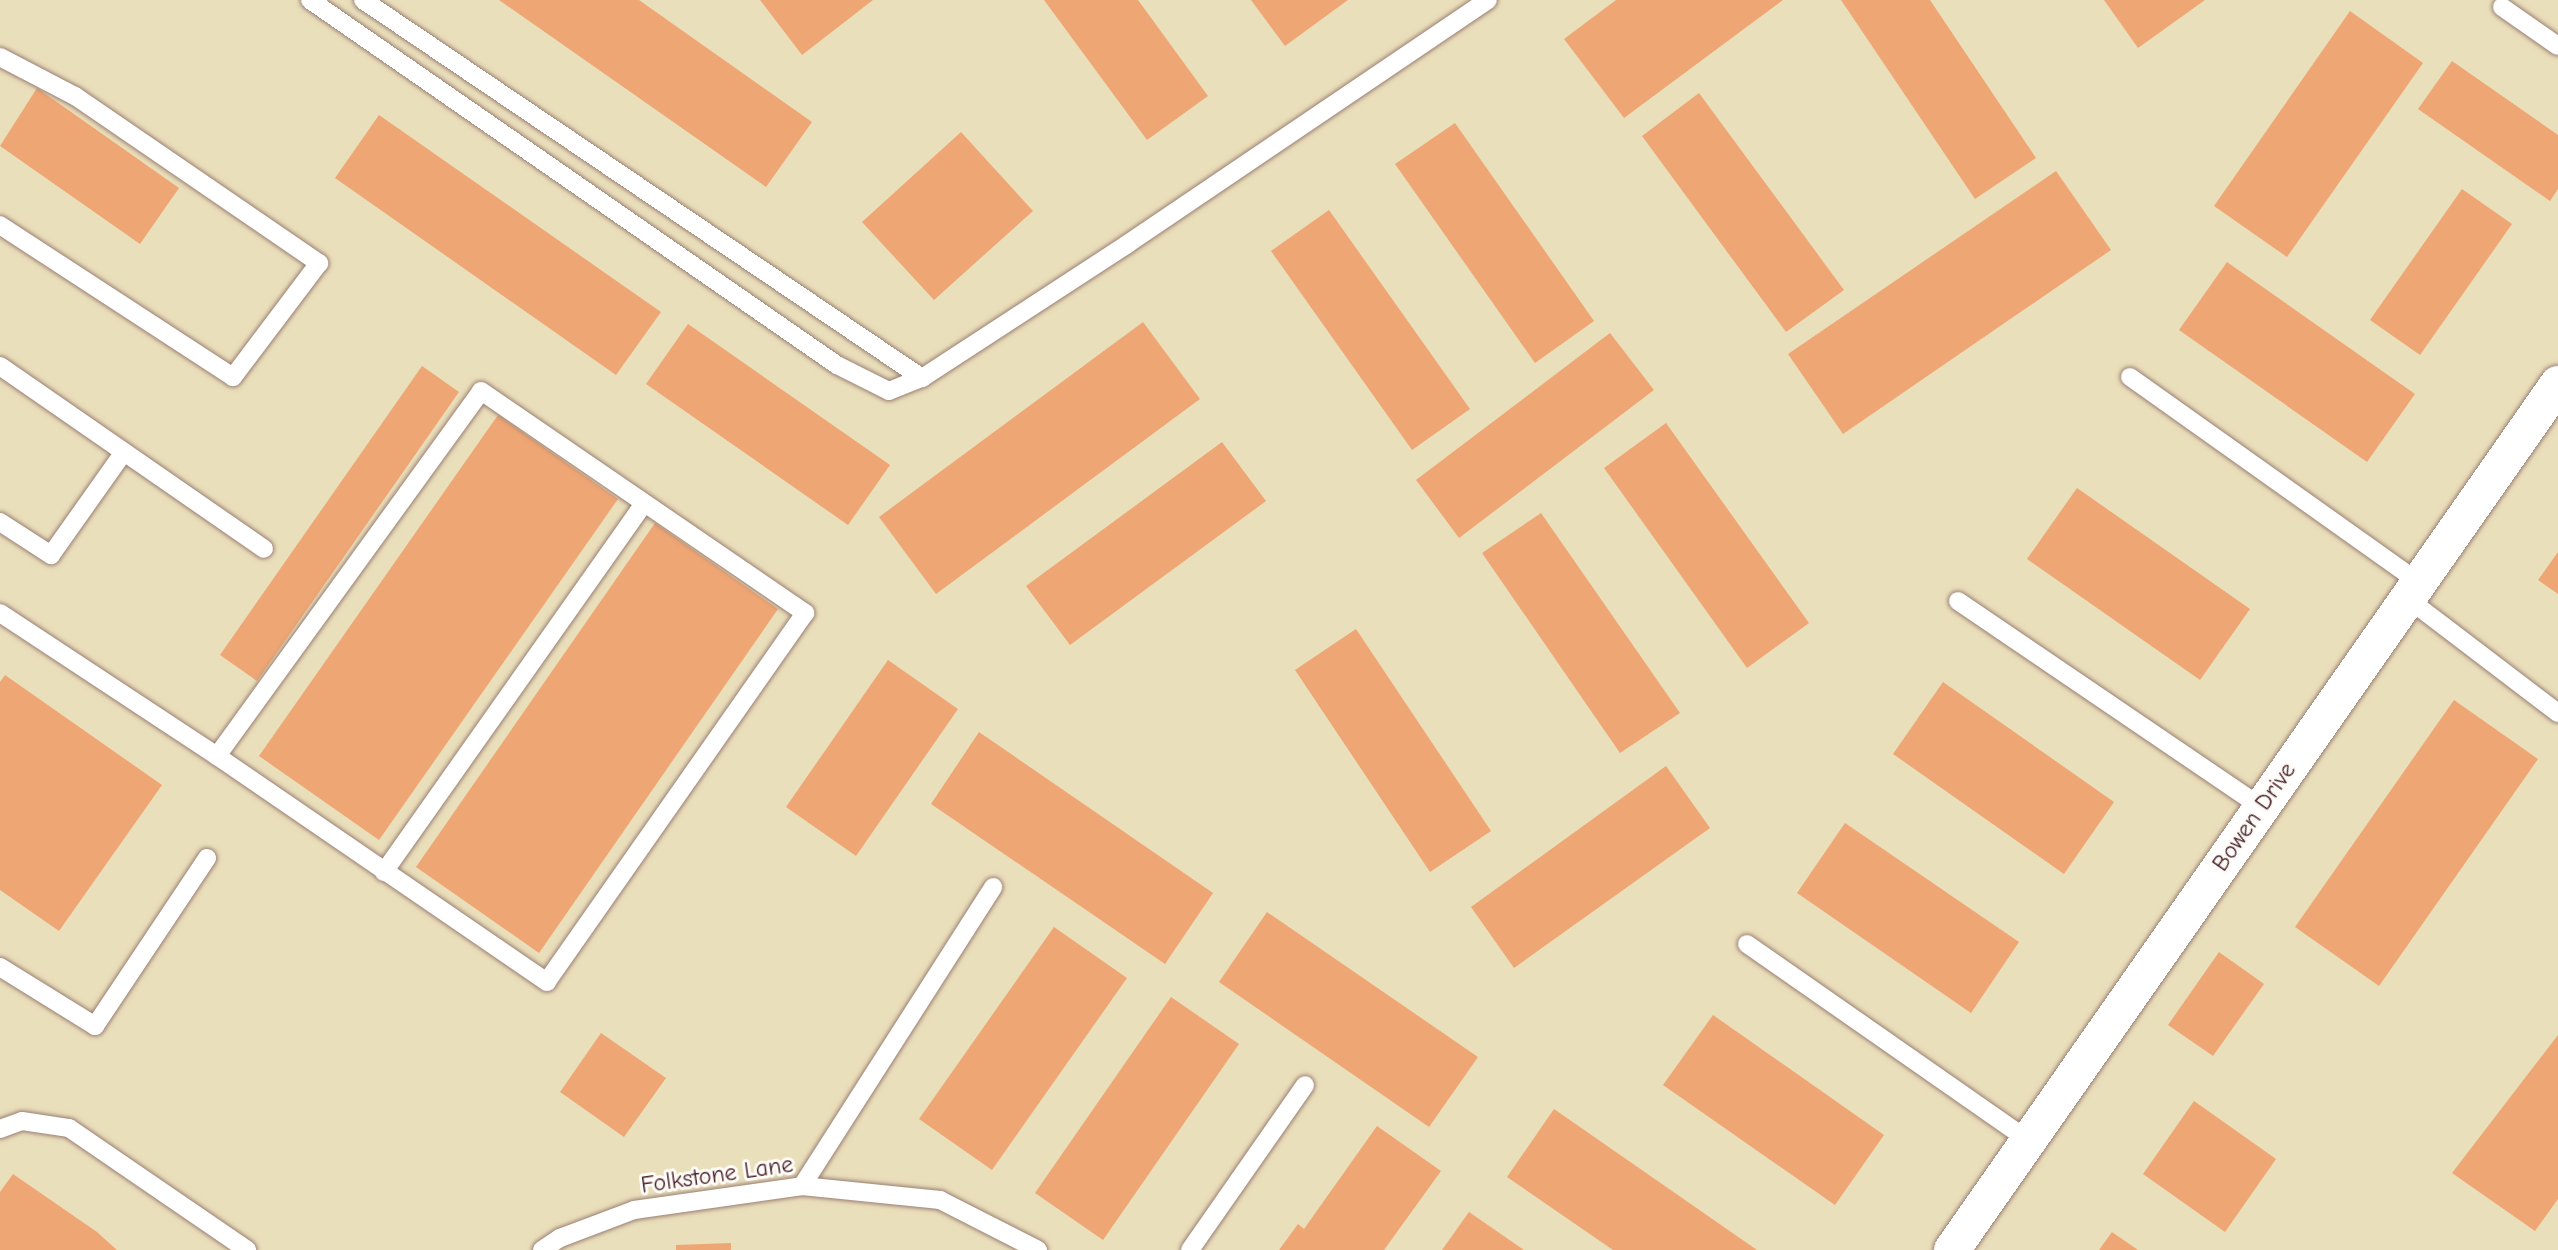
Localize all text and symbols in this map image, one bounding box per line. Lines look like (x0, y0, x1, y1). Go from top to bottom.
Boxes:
street label: Bowen Drive (2206, 757, 2302, 877)
street label: Folkstone Lane (639, 1150, 795, 1200)

